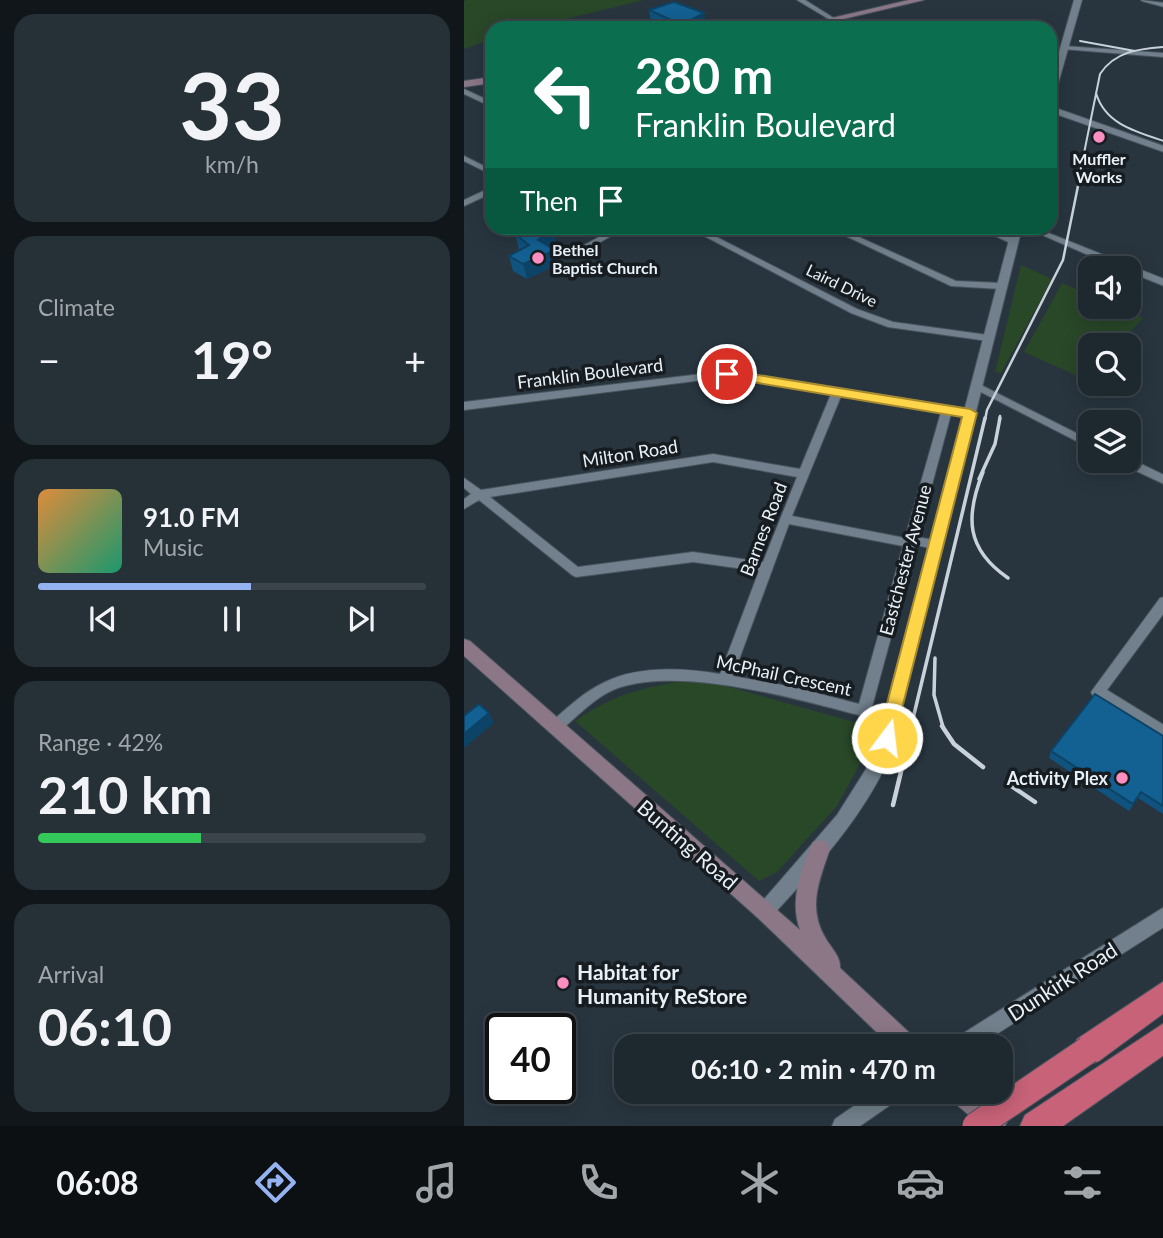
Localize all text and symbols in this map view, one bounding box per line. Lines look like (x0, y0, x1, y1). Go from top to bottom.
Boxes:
text: 280 m (635, 46, 773, 104)
icon: left (520, 49, 611, 140)
text: 33 (179, 50, 285, 159)
text: Franklin Boulevard (635, 105, 896, 144)
marker: Muffler Works (1091, 129, 1107, 145)
place label: Muffler Works (1072, 149, 1126, 186)
text: km/h (205, 150, 259, 178)
icon: arrive (592, 182, 630, 220)
text: Then (520, 185, 578, 217)
place label: Bethel Baptist Church (552, 240, 658, 277)
marker: Bethel Baptist Church (530, 250, 546, 266)
map controls (1078, 256, 1141, 473)
button: sound (1078, 256, 1141, 319)
street label: Laird Drive (803, 260, 881, 310)
text: Climate (38, 293, 115, 321)
text: 19° (191, 328, 273, 390)
button: search (1078, 333, 1141, 396)
text: − (38, 337, 60, 383)
text: + (404, 337, 426, 383)
pin (697, 344, 757, 404)
street label: Franklin Boulevard (516, 353, 664, 393)
icon: arrive (708, 355, 746, 393)
button: layers (1078, 410, 1141, 473)
street label: Milton Road (581, 435, 679, 471)
street label: Barnes Road (735, 479, 791, 579)
street label: Eastchester Avenue (874, 482, 936, 638)
text: 91.0 FM (143, 501, 240, 533)
text: Music (143, 533, 203, 561)
icon: previous (84, 600, 122, 638)
icon: pause (213, 600, 251, 638)
icon: next (342, 600, 380, 638)
street label: McPhail Crescent (714, 650, 854, 700)
position arrow (850, 701, 924, 775)
text: Range · 42% (38, 728, 163, 756)
text: 210 km (38, 763, 212, 825)
place label: Activity Plex (1006, 767, 1109, 789)
marker: Activity Plex (1114, 770, 1130, 786)
street label: Bunting Road (633, 794, 743, 894)
street label: Dunkirk Road (1003, 936, 1121, 1026)
place label: Habitat for Humanity ReStore (577, 959, 747, 1008)
text: Arrival (38, 960, 104, 988)
marker: Habitat for Humanity ReStore (555, 975, 571, 991)
text: 06:10 (38, 995, 172, 1057)
speed limit sign: 40 (485, 1013, 576, 1104)
text: 06:10 · 2 min · 470 m (691, 1053, 936, 1085)
icon: directions (251, 1158, 300, 1207)
icon: music (412, 1158, 461, 1207)
icon: phone (574, 1158, 623, 1207)
icon: climate (735, 1158, 784, 1207)
icon: car (896, 1158, 945, 1207)
icon: filters (1058, 1158, 1107, 1207)
text: 06:08 (56, 1163, 139, 1202)

